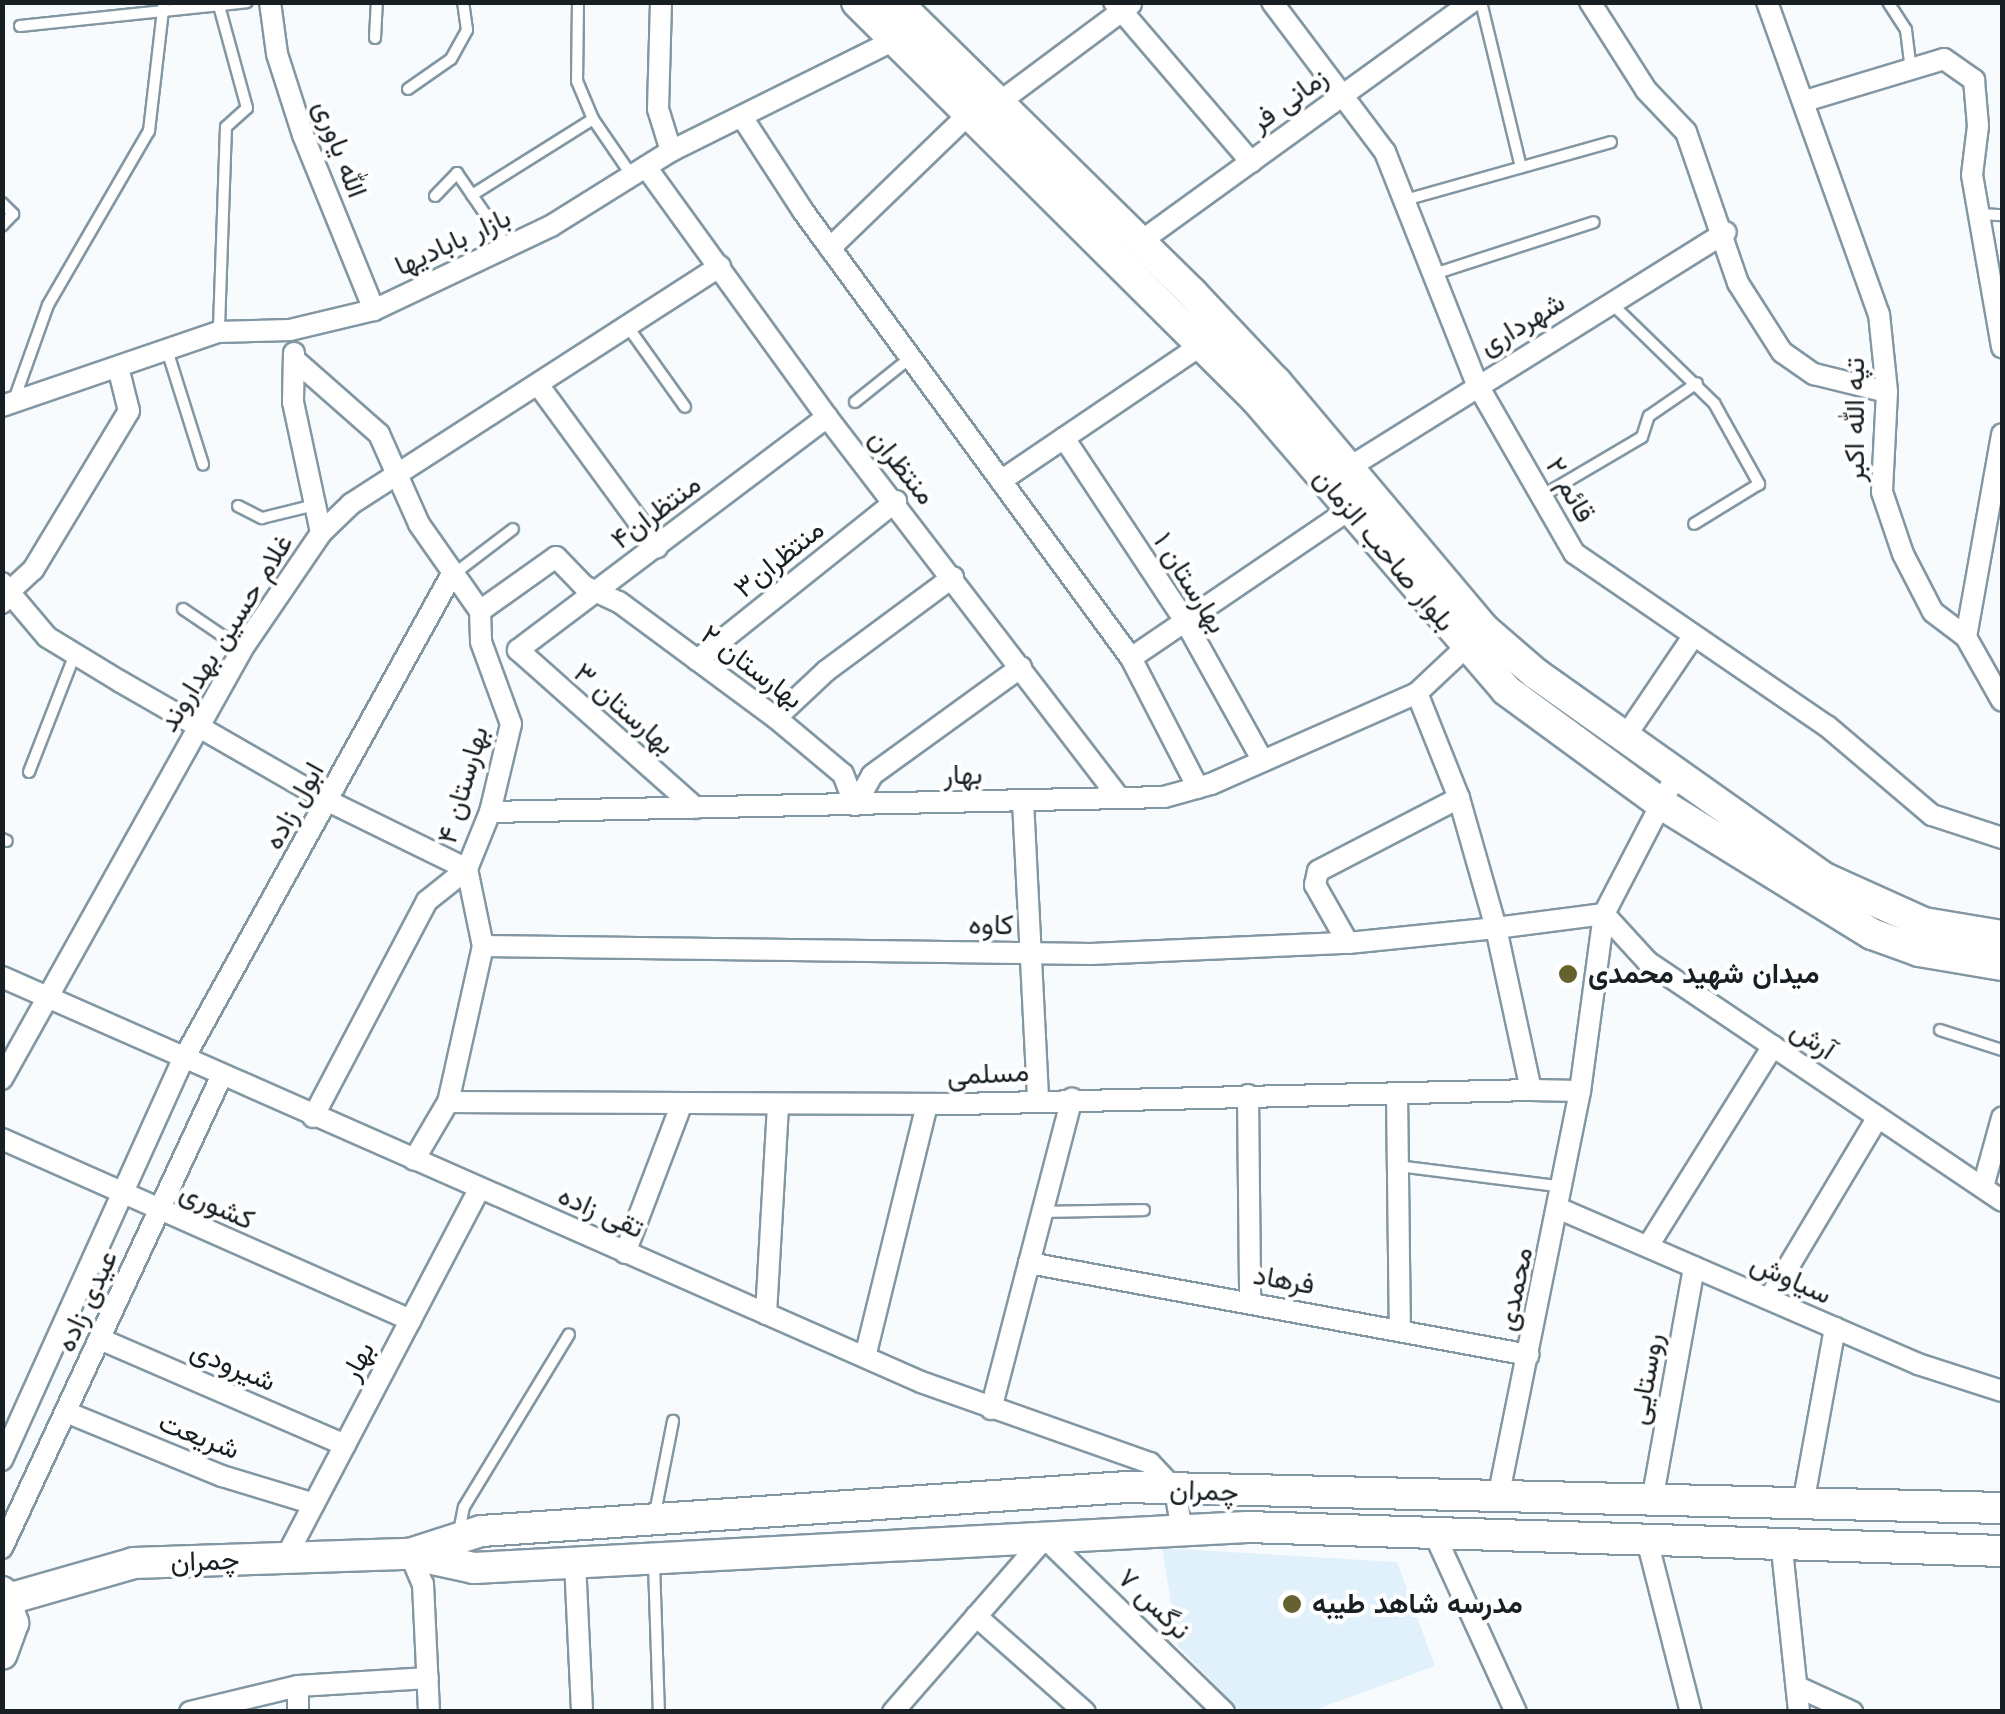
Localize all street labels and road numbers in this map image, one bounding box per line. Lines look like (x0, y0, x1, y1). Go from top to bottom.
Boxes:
street label: زمانی فر (1244, 61, 1334, 139)
street label: الله یاوری (306, 96, 374, 202)
street label: بازار بابادیها (390, 201, 516, 283)
street label: شهرداری (1473, 285, 1571, 363)
street label: تپه الله اکبر (1838, 358, 1872, 482)
street label: منتظران (861, 422, 943, 512)
street label: قائم ۲ (1538, 451, 1602, 529)
street label: بلوار صاحب الزمان (1306, 462, 1462, 638)
street label: منتظران۴ (605, 467, 707, 557)
street label: منتظران۳ (727, 513, 831, 605)
street label: بهارستان ۱ (1146, 526, 1234, 640)
street label: غلام حسین بهداروند (152, 528, 300, 738)
street label: بهارستان ۲ (694, 618, 810, 716)
street label: بهارستان ۳ (567, 656, 681, 762)
street label: بهارستان ۴ (430, 723, 496, 847)
street label: ابول زاده (256, 757, 332, 855)
street label: بهار (943, 758, 983, 792)
street label: کاوه (968, 908, 1014, 942)
street label: آرش (1784, 1013, 1842, 1067)
street label: مسلمی (946, 1055, 1030, 1093)
street label: کشوری (175, 1175, 259, 1237)
street label: تقی زاده (553, 1178, 649, 1246)
street label: محمدی (1490, 1244, 1540, 1334)
street label: عیدی زاده (49, 1245, 125, 1357)
street label: سیاوش (1745, 1246, 1837, 1312)
street label: فرهاد (1251, 1258, 1317, 1302)
street label: روستایی (1621, 1331, 1671, 1427)
street label: شیرودی (185, 1333, 281, 1399)
street label: بهار (334, 1336, 382, 1386)
street label: شریعت (154, 1405, 244, 1467)
street label: چمران (1169, 1473, 1239, 1509)
street label: چمران (170, 1543, 240, 1579)
street label: نرگس ۷ (1111, 1561, 1197, 1647)

